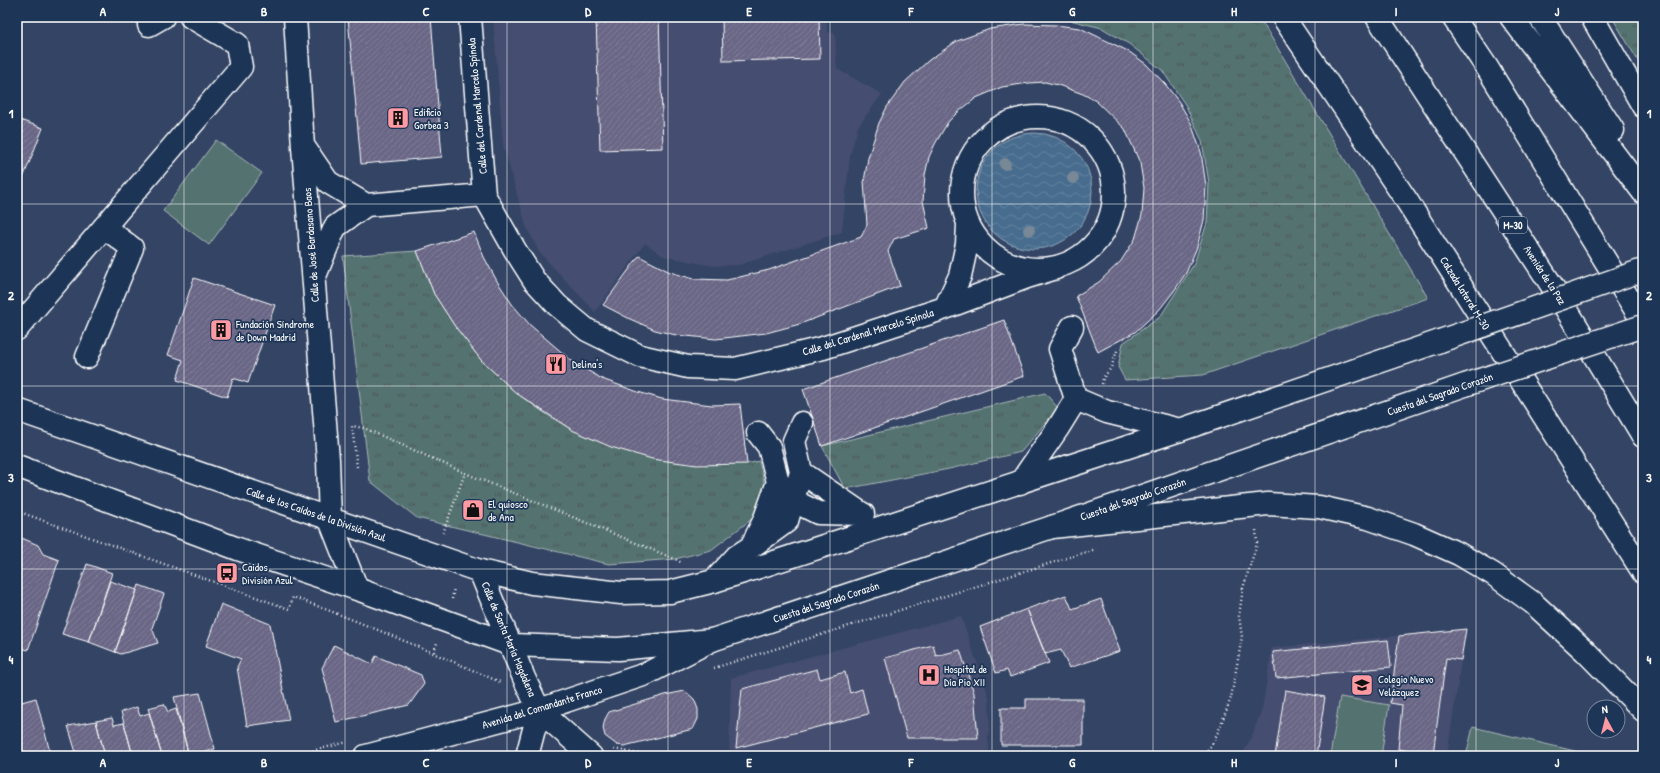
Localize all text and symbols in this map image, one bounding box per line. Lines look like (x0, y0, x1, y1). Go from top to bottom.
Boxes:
text: A (100, 2, 107, 20)
text: B (261, 2, 268, 20)
text: C (422, 2, 430, 20)
text: D (585, 2, 592, 20)
text: E (746, 2, 752, 20)
text: F (908, 2, 915, 20)
text: G (1069, 2, 1076, 20)
text: H (1231, 2, 1237, 20)
text: I (1394, 2, 1398, 20)
text: J (1555, 2, 1560, 20)
street label: Calle del Cardenal Marcelo Spínola (464, 37, 490, 175)
text: 1 (9, 104, 14, 122)
text: 1 (1647, 104, 1652, 122)
building icon: Edificio Gorbea 3 (385, 105, 411, 131)
place label: Edificio Gorbea 3 (414, 105, 449, 132)
street label: Calle de José Bardasano Baos (300, 187, 322, 303)
road number: M-30 (1499, 217, 1527, 233)
street label: Avenida de la Paz (1521, 243, 1570, 308)
street label: Calzada lateral M-30 (1437, 254, 1493, 332)
text: 2 (8, 286, 15, 304)
text: 2 (1646, 286, 1653, 304)
street label: Calle del Cardenal Marcelo Spínola (801, 305, 936, 359)
building icon: Fundación Síndrome de Down Madrid (208, 317, 234, 343)
place label: Fundación Síndrome de Down Madrid (235, 317, 315, 344)
restaurant icon: Delina's (543, 351, 569, 377)
place label: Delina's (572, 357, 602, 371)
street label: Cuesta del Sagrado Corazón (1385, 369, 1495, 419)
text: 3 (8, 468, 14, 486)
text: 3 (1646, 468, 1652, 486)
street label: Cuesta del Sagrado Corazón (1078, 474, 1188, 524)
street label: Calle de los Caídos de la División Azul (244, 483, 388, 545)
shop icon: El quiosco de Ana (460, 497, 486, 523)
place label: El quiosco de Ana (488, 497, 528, 524)
bus stop icon: Caidos División Azul (214, 560, 240, 586)
place label: Caidos División Azul (242, 560, 293, 587)
street label: Cuesta del Sagrado Corazón (771, 578, 881, 626)
street label: Calle de Santa María Magdalena (478, 579, 540, 699)
text: 4 (9, 650, 14, 668)
text: 4 (1647, 650, 1652, 668)
hospital icon: Hospital de Día Pio XII (916, 662, 942, 688)
place label: Hospital de Día Pio XII (944, 662, 988, 689)
school or university icon: Colegio Nuevo Velázquez (1349, 672, 1375, 698)
place label: Colegio Nuevo Velázquez (1378, 672, 1434, 699)
street label: Avenida del Comandante Franco (480, 682, 604, 732)
north arrow (1586, 699, 1626, 739)
text: N (1601, 702, 1609, 716)
text: A (100, 753, 107, 771)
text: B (261, 753, 268, 771)
text: C (422, 753, 430, 771)
text: D (585, 753, 592, 771)
text: E (746, 753, 752, 771)
text: F (908, 753, 915, 771)
text: G (1069, 753, 1076, 771)
text: H (1231, 753, 1237, 771)
text: I (1394, 753, 1398, 771)
text: J (1555, 753, 1560, 771)

